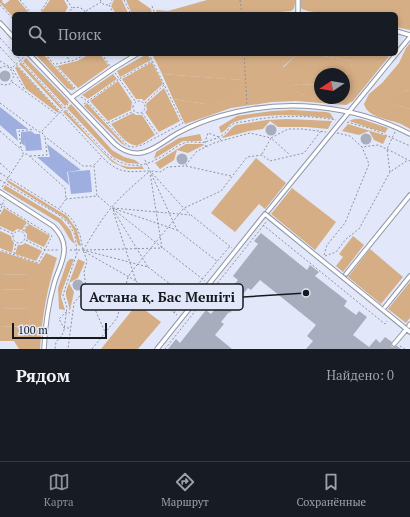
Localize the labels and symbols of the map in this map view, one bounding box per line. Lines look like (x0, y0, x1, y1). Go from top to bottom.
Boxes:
north arrow (314, 68, 350, 104)
callout: Астана қ. Бас Мешіті (81, 284, 243, 310)
text: Астана қ. Бас Мешіті (89, 287, 235, 306)
scale bar (12, 321, 107, 340)

